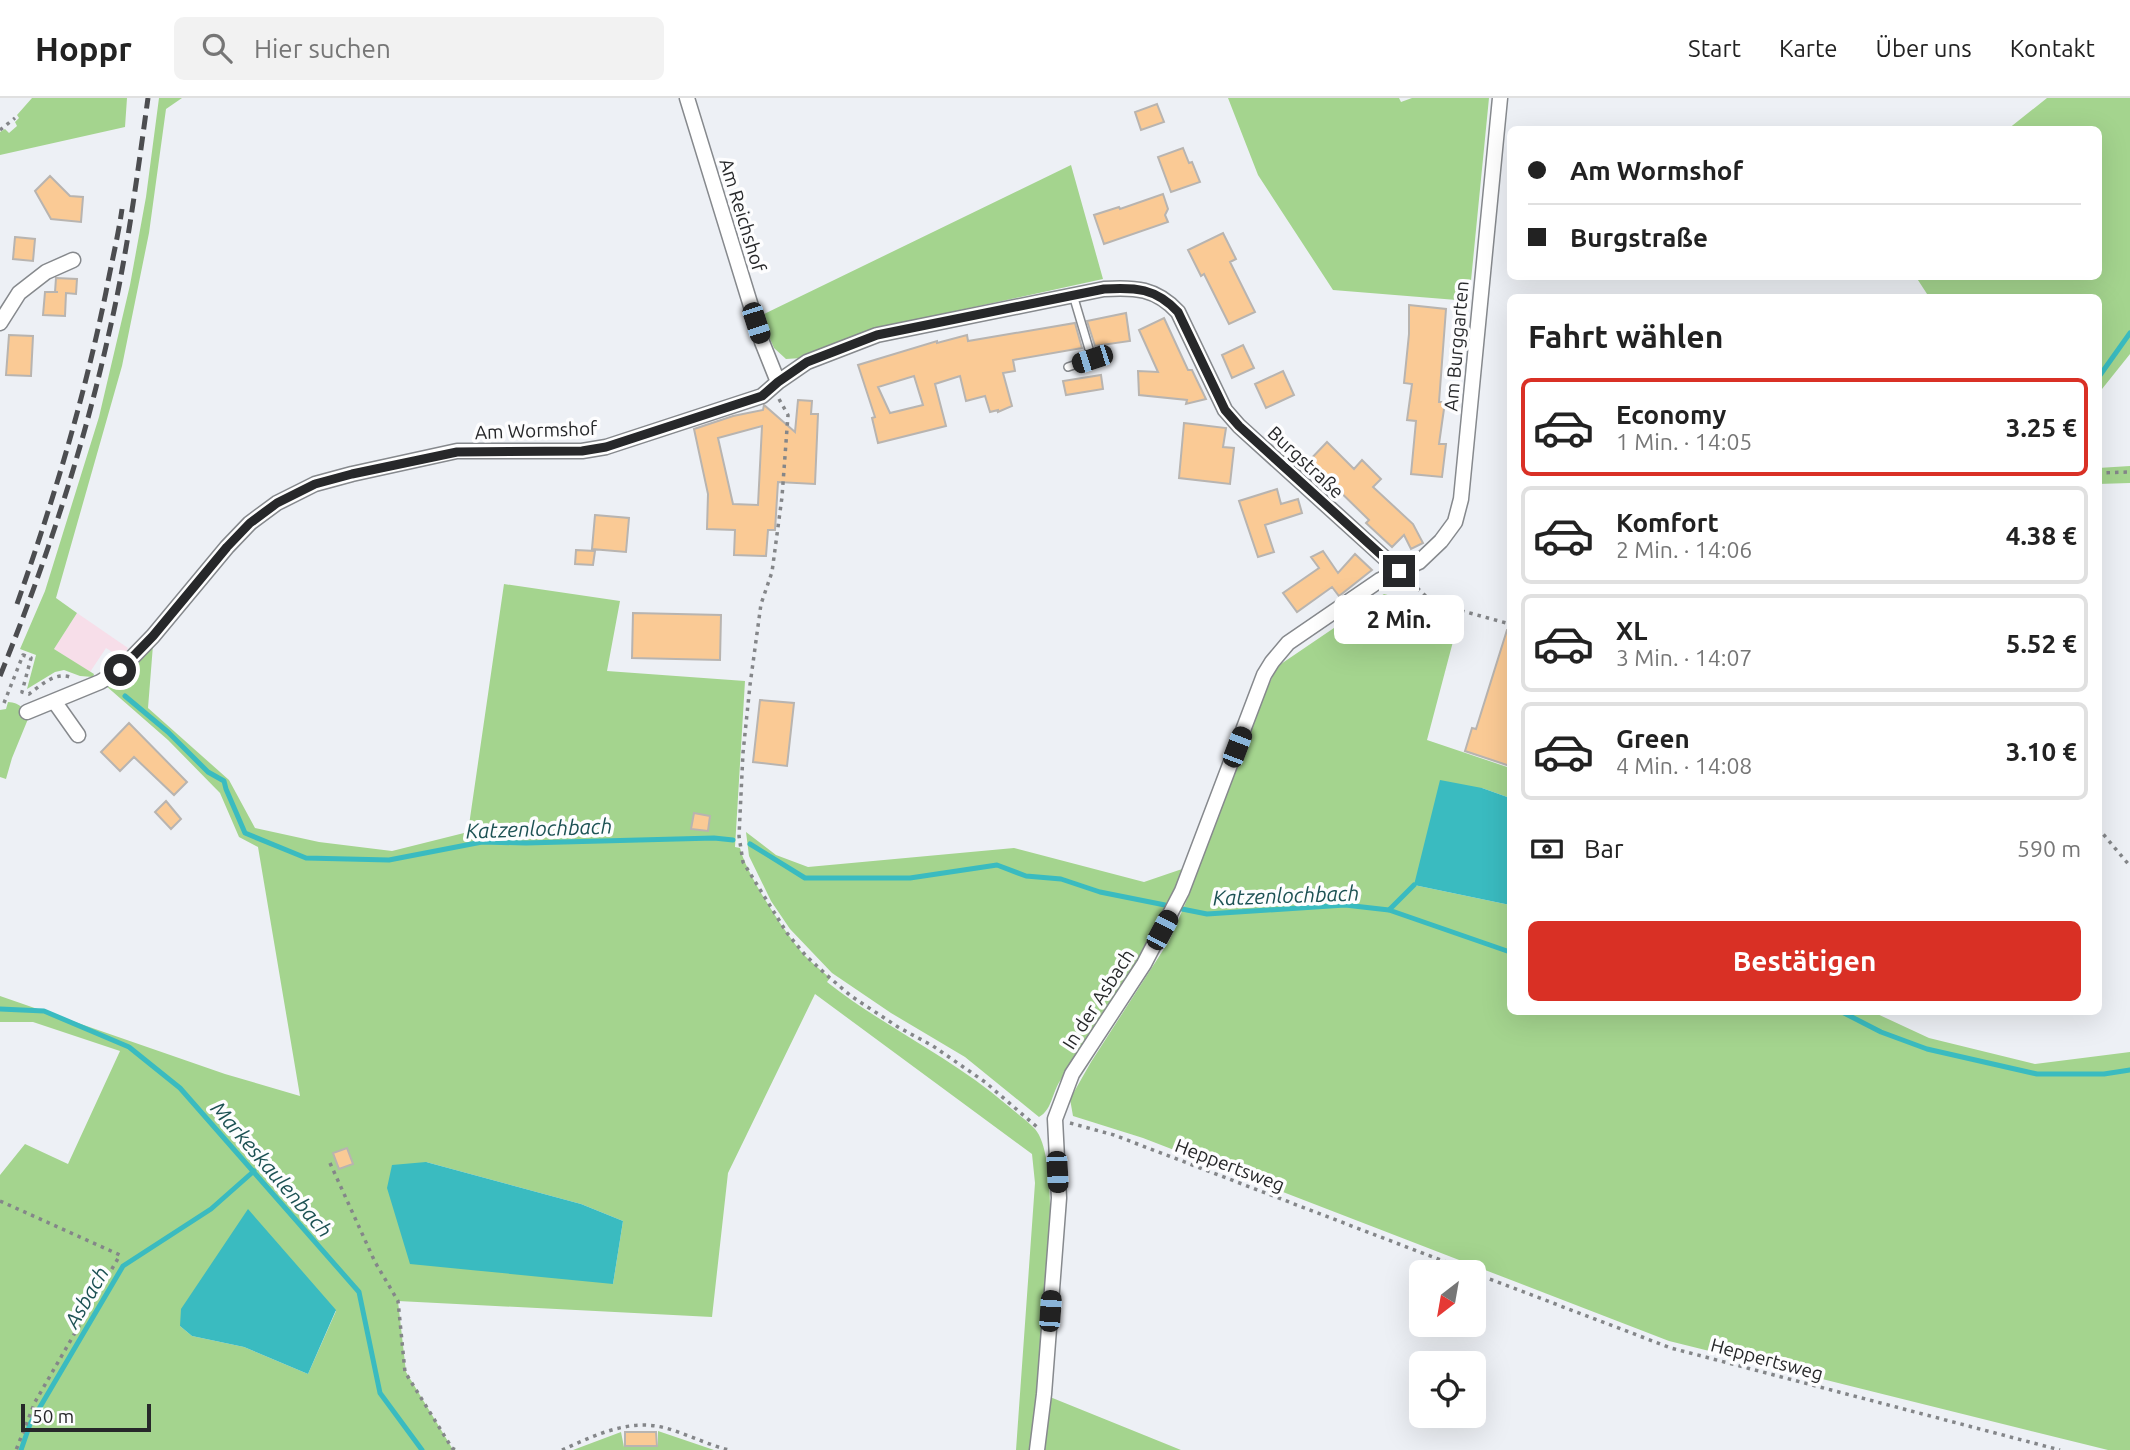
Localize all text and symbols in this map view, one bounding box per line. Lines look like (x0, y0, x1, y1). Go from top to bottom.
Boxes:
search box (174, 17, 664, 80)
icon: search (198, 29, 236, 67)
text: Hoppr (35, 30, 132, 67)
text: Hier suchen (254, 34, 391, 63)
text: Start (1688, 35, 1741, 62)
text: Karte (1779, 35, 1838, 62)
text: Über uns (1876, 35, 1972, 62)
text: Kontakt (2010, 35, 2095, 62)
street label: Am Reichshof (715, 156, 771, 275)
text: Am Wormshof (1570, 156, 1743, 185)
text: Burgstraße (1570, 223, 1708, 252)
street label: Am Burggarten (1439, 280, 1473, 412)
car (740, 300, 773, 346)
text: Fahrt wählen (1528, 318, 1723, 354)
car (1069, 343, 1116, 375)
icon: car (1532, 396, 1595, 459)
text: Economy (1616, 400, 1726, 429)
text: 3.25 € (2006, 413, 2077, 442)
street label: Am Wormshof (474, 417, 598, 443)
street label: Burgstraße (1264, 421, 1348, 503)
text: 1 Min. · 14:05 (1616, 429, 1752, 454)
icon: car (1532, 504, 1595, 567)
text: Komfort (1616, 508, 1719, 537)
text: 4.38 € (2006, 521, 2077, 550)
text: 2 Min. · 14:06 (1616, 537, 1752, 562)
route end (1383, 555, 1415, 587)
callout: 2 Min. (1334, 596, 1464, 644)
text: 2 Min. (1367, 607, 1431, 632)
icon: car (1532, 612, 1595, 675)
text: XL (1616, 616, 1647, 645)
text: 5.52 € (2006, 629, 2077, 658)
text: 3 Min. · 14:07 (1616, 645, 1752, 670)
route start (104, 654, 136, 686)
icon: car (1532, 720, 1595, 783)
car (1220, 724, 1255, 770)
text: Green (1616, 724, 1690, 753)
text: 3.10 € (2006, 737, 2077, 766)
text: 4 Min. · 14:08 (1616, 753, 1752, 778)
water label: Katzenlochbach (465, 813, 613, 843)
icon: cash (1528, 830, 1566, 868)
text: Bar (1584, 834, 1624, 863)
text: 590 m (2017, 836, 2081, 861)
water label: Katzenlochbach (1212, 880, 1360, 910)
car (1143, 907, 1182, 953)
button: Bestätigen (1528, 921, 2081, 1001)
street label: In der Asbach (1058, 945, 1138, 1053)
water label: Markeskaulenbach (206, 1096, 338, 1242)
street label: Heppertsweg (1172, 1134, 1288, 1196)
car (1046, 1150, 1069, 1194)
north arrow (1409, 1260, 1486, 1337)
map controls (1409, 1260, 1486, 1428)
water label: Asbach (58, 1262, 113, 1333)
car (1039, 1289, 1062, 1333)
street label: Heppertsweg (1708, 1333, 1826, 1385)
button: locate (1409, 1351, 1486, 1428)
scale bar (21, 1401, 150, 1433)
text: 50 m (32, 1405, 74, 1427)

